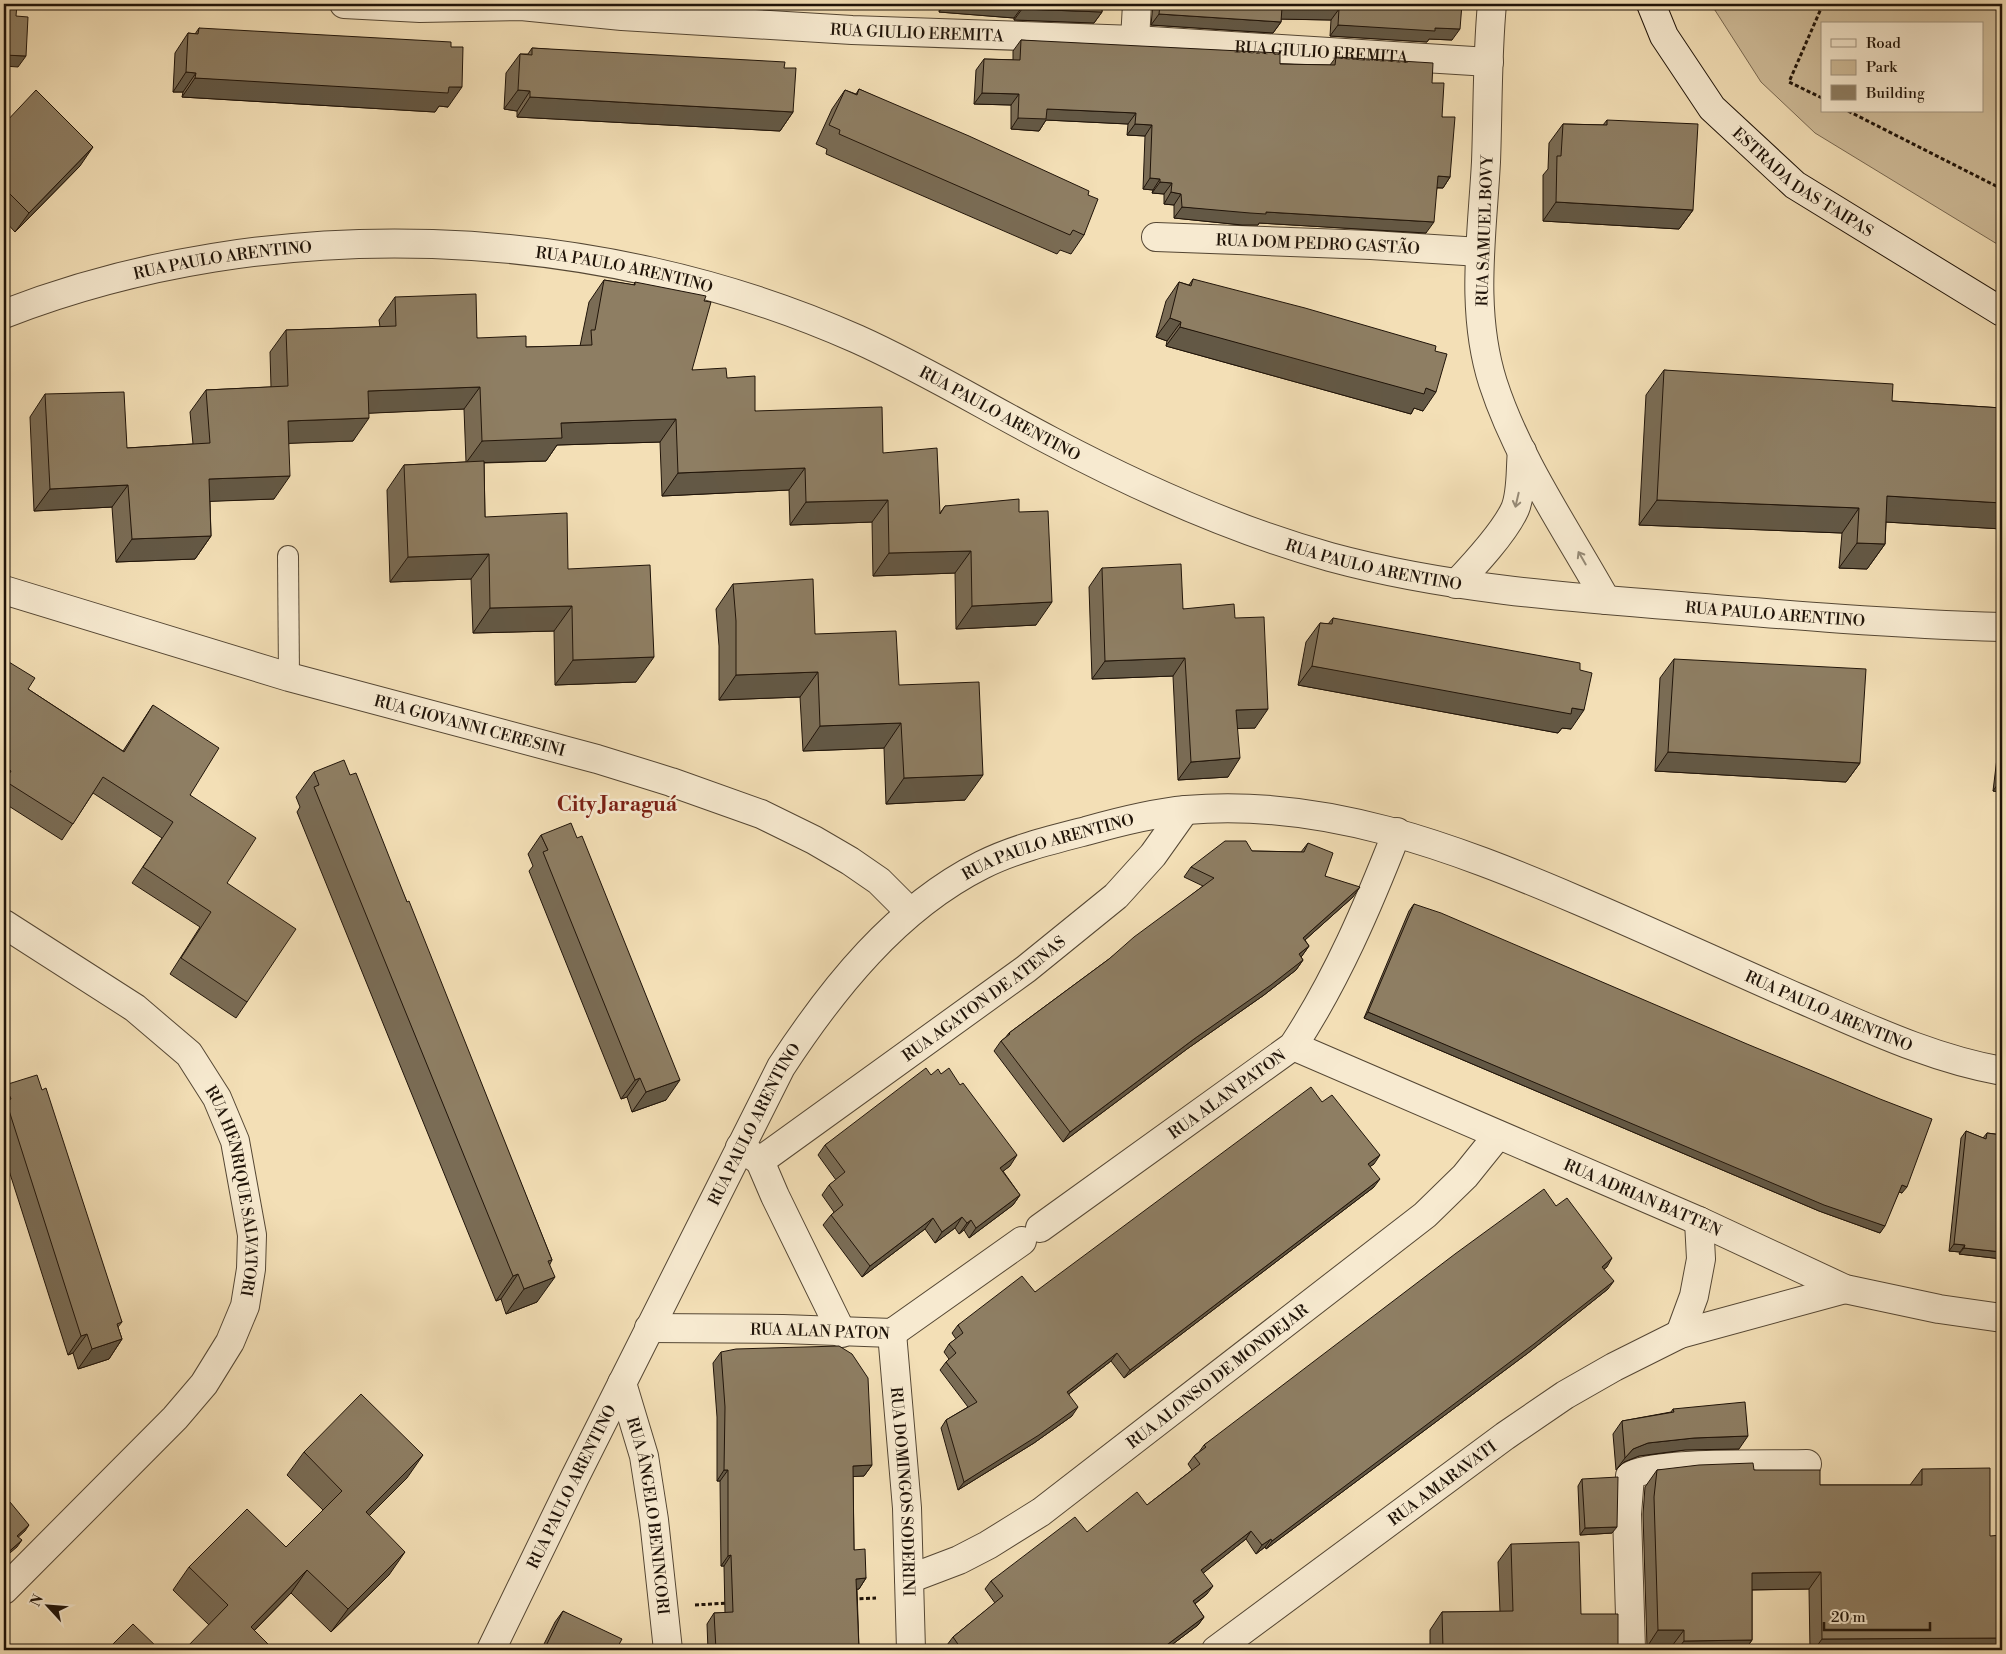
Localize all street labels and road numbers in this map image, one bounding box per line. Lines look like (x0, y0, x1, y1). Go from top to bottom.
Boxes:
street label: RUA GIULIO EREMITA (829, 20, 1005, 46)
street label: RUA GIULIO EREMITA (1234, 37, 1410, 68)
street label: ESTRADA DAS TAIPAS (1728, 123, 1877, 242)
street label: RUA SAMUEL BOVY (1472, 154, 1498, 307)
street label: RUA DOM PEDRO GASTÃO (1215, 230, 1421, 259)
street label: RUA PAULO ARENTINO (131, 237, 313, 284)
street label: RUA PAULO ARENTINO (535, 243, 715, 298)
street label: RUA PAULO ARENTINO (916, 362, 1084, 466)
street label: RUA PAULO ARENTINO (1283, 535, 1463, 595)
street label: RUA PAULO ARENTINO (1684, 597, 1866, 631)
street label: RUA GIOVANNI CERESINI (372, 691, 567, 761)
street label: RUA PAULO ARENTINO (958, 810, 1136, 885)
street label: RUA AGATON DE ATENAS (899, 932, 1070, 1066)
street label: RUA PAULO ARENTINO (1742, 967, 1915, 1056)
street label: RUA PAULO ARENTINO (704, 1039, 805, 1209)
street label: RUA ALAN PATON (1165, 1045, 1290, 1143)
street label: RUA HENRIQUE SALVATORI (201, 1082, 261, 1298)
street label: RUA ADRIAN BATTEN (1561, 1155, 1724, 1241)
street label: RUA ALONSO DE MONDEJAR (1123, 1300, 1313, 1453)
street label: RUA ALAN PATON (750, 1320, 890, 1344)
street label: RUA DOMINGOS SODERINI (886, 1386, 918, 1597)
street label: RUA PAULO ARENTINO (523, 1402, 621, 1572)
street label: RUA ÂNGELO BENINCORI (622, 1415, 673, 1616)
street label: RUA AMARAVATI (1384, 1437, 1501, 1530)

